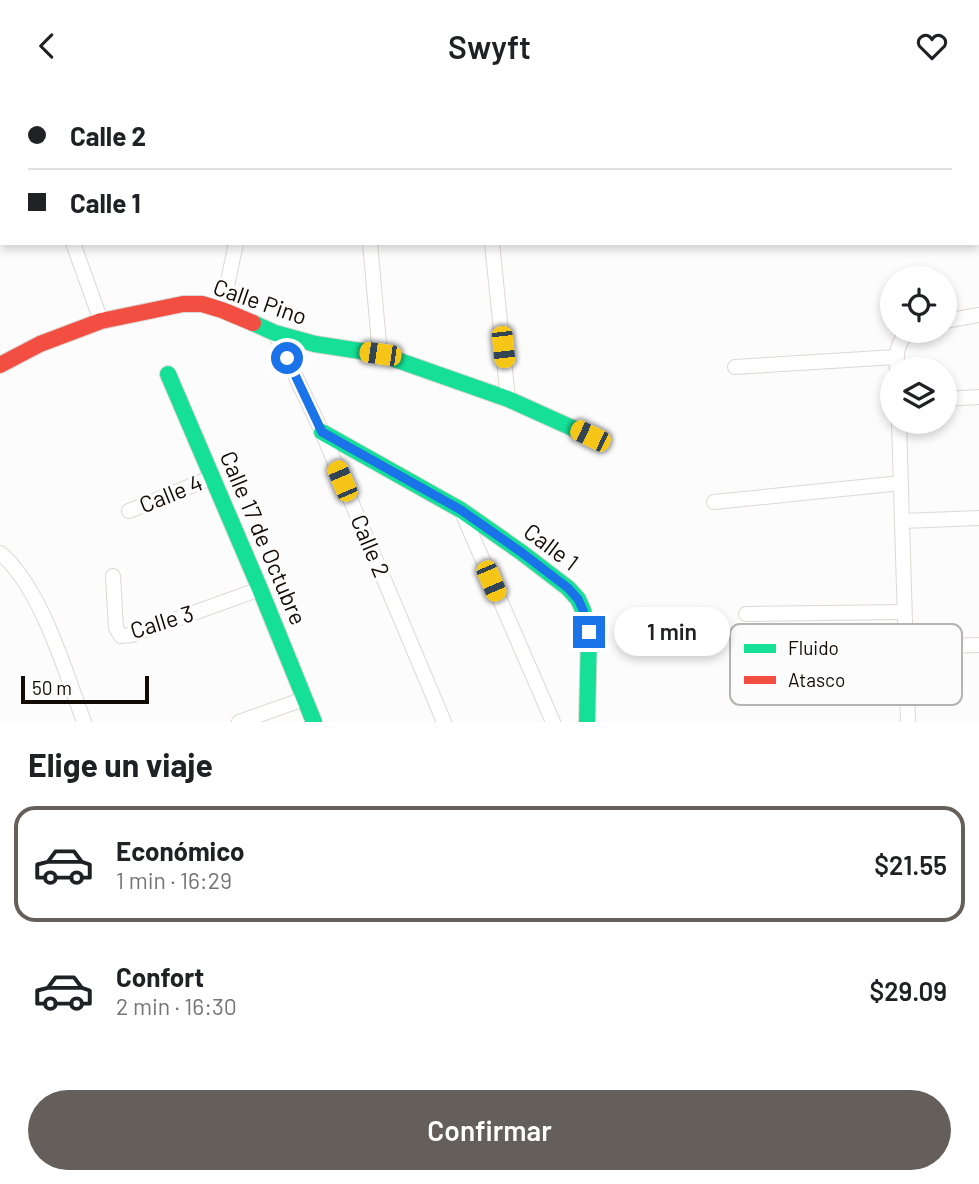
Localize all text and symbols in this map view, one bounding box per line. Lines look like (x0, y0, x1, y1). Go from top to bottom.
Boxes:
icon: back (28, 27, 66, 65)
text: Swyft (448, 27, 531, 65)
icon: heart (913, 27, 951, 65)
text: Calle 2 (70, 120, 146, 151)
text: Calle 1 (70, 187, 141, 218)
map controls (880, 266, 957, 434)
button: locate (880, 266, 957, 343)
street label: Calle Pino (210, 272, 311, 330)
car (491, 325, 516, 369)
car (358, 341, 403, 367)
route start (271, 342, 303, 374)
button: layers (880, 357, 957, 434)
car (567, 417, 614, 455)
street label: Calle 17 de Octubre (215, 447, 313, 629)
car (325, 458, 360, 504)
street label: Calle 4 (135, 468, 206, 518)
street label: Calle 2 (345, 510, 397, 581)
street label: Calle 1 (519, 517, 584, 576)
car (474, 558, 509, 604)
street label: Calle 3 (127, 598, 197, 644)
callout: 1 min (614, 607, 729, 657)
route end (573, 616, 605, 648)
text: 1 min (647, 617, 697, 645)
legend (730, 624, 962, 705)
text: Fluido (788, 636, 839, 659)
text: Atasco (788, 668, 845, 691)
scale bar (21, 673, 149, 705)
text: 50 m (32, 676, 72, 699)
text: Elige un viaje (28, 745, 213, 783)
icon: car (32, 833, 95, 896)
text: Económico (116, 835, 245, 866)
text: $21.55 (874, 849, 947, 880)
text: 1 min · 16:29 (116, 866, 232, 894)
icon: car (32, 959, 95, 1022)
text: Confort (116, 961, 204, 992)
text: $29.09 (869, 975, 947, 1006)
text: 2 min · 16:30 (116, 992, 237, 1020)
button: Confirmar (28, 1090, 951, 1170)

